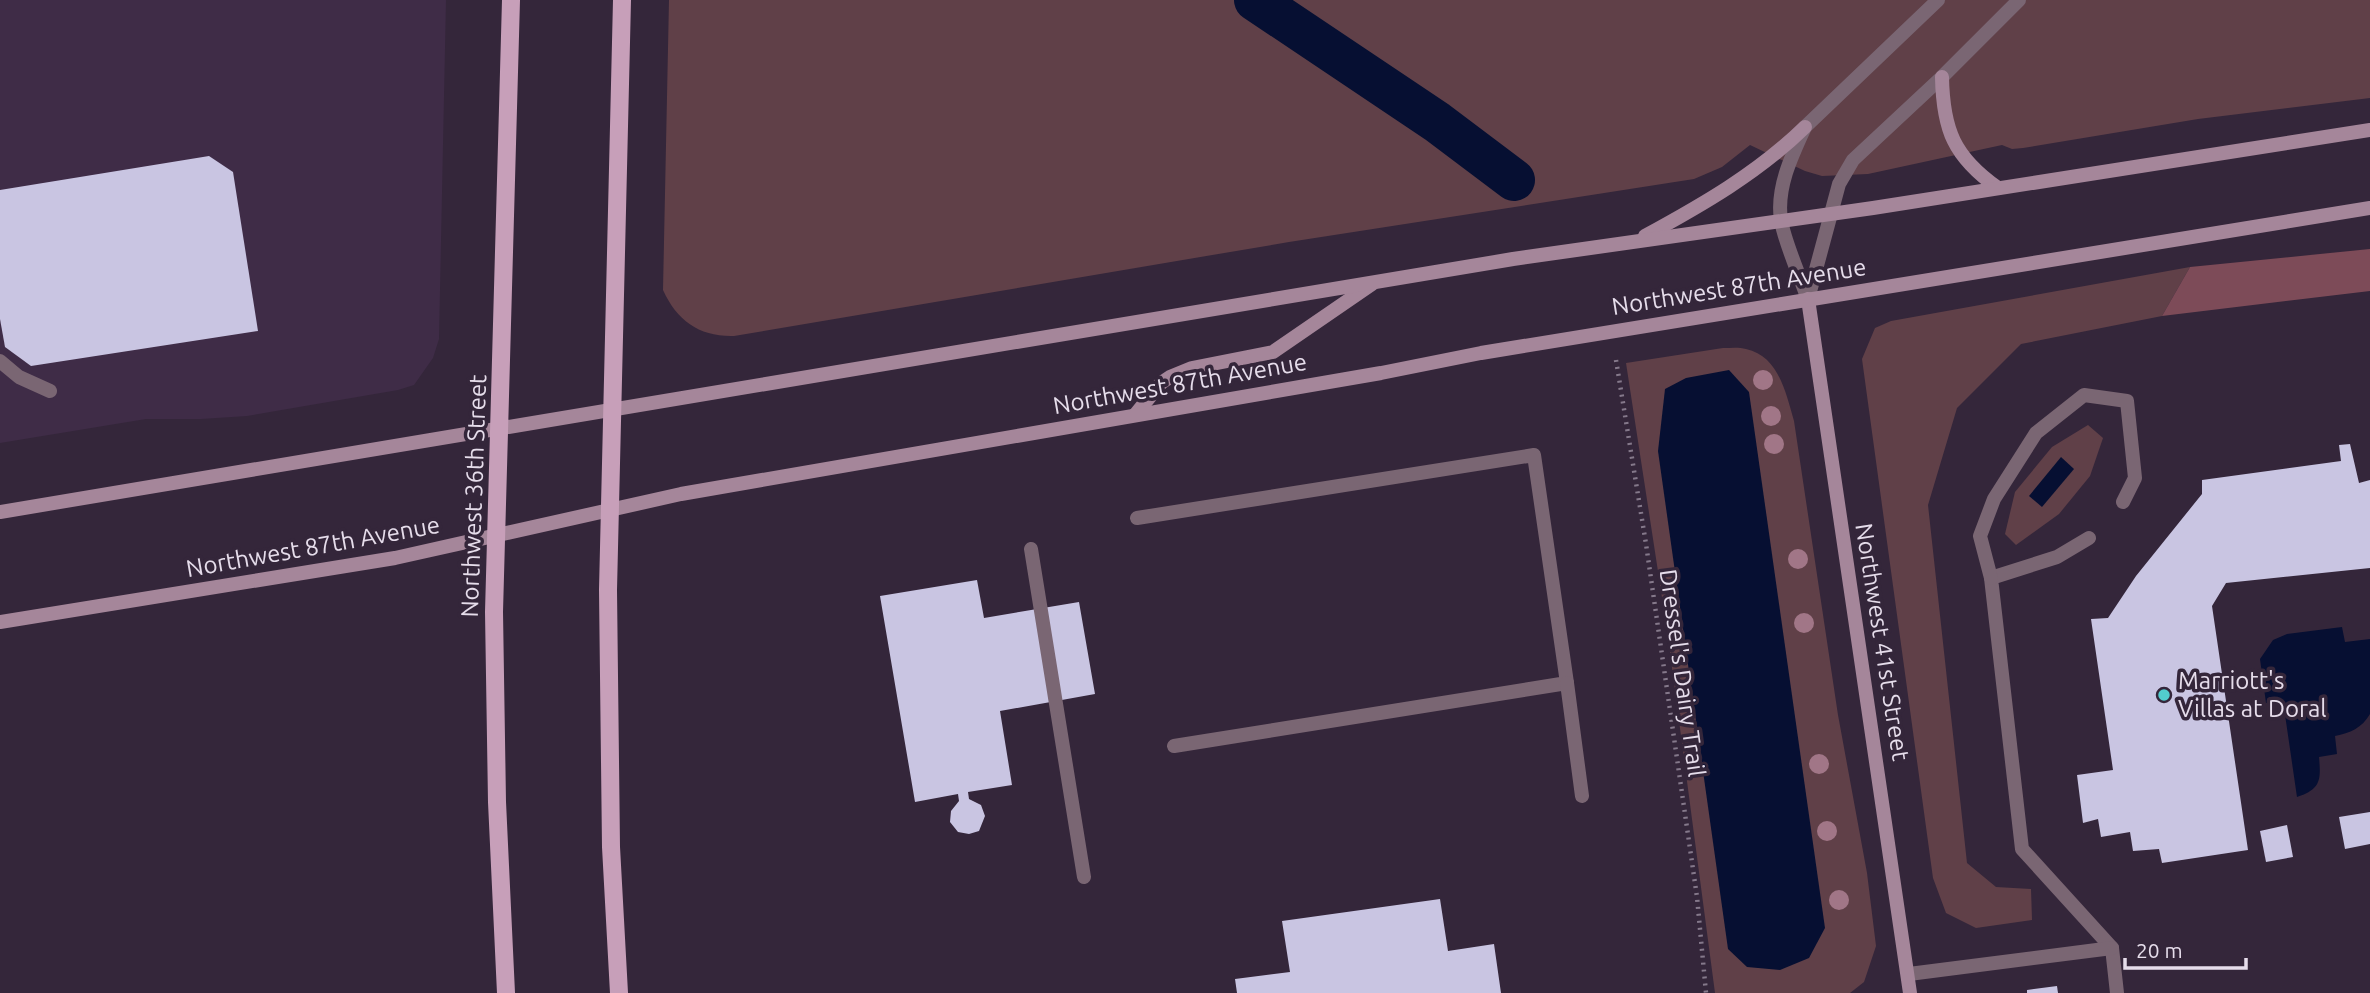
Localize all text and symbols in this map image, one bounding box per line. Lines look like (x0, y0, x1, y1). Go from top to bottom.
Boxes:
street label: Northwest 87th Avenue (1610, 253, 1868, 320)
street label: Northwest 87th Avenue (1051, 348, 1309, 419)
street label: Northwest 36th Street (456, 373, 491, 618)
street label: Northwest 87th Avenue (184, 511, 442, 582)
street label: Northwest 41st Street (1850, 521, 1915, 763)
street label: Dressel's Dairy Trail (1655, 567, 1710, 778)
place label: Marriott's Villas at Doral (2178, 667, 2327, 722)
marker: Marriott's Villas at Doral (2156, 687, 2172, 703)
scale bar (2125, 926, 2246, 970)
text: 20 m (2136, 938, 2183, 962)

